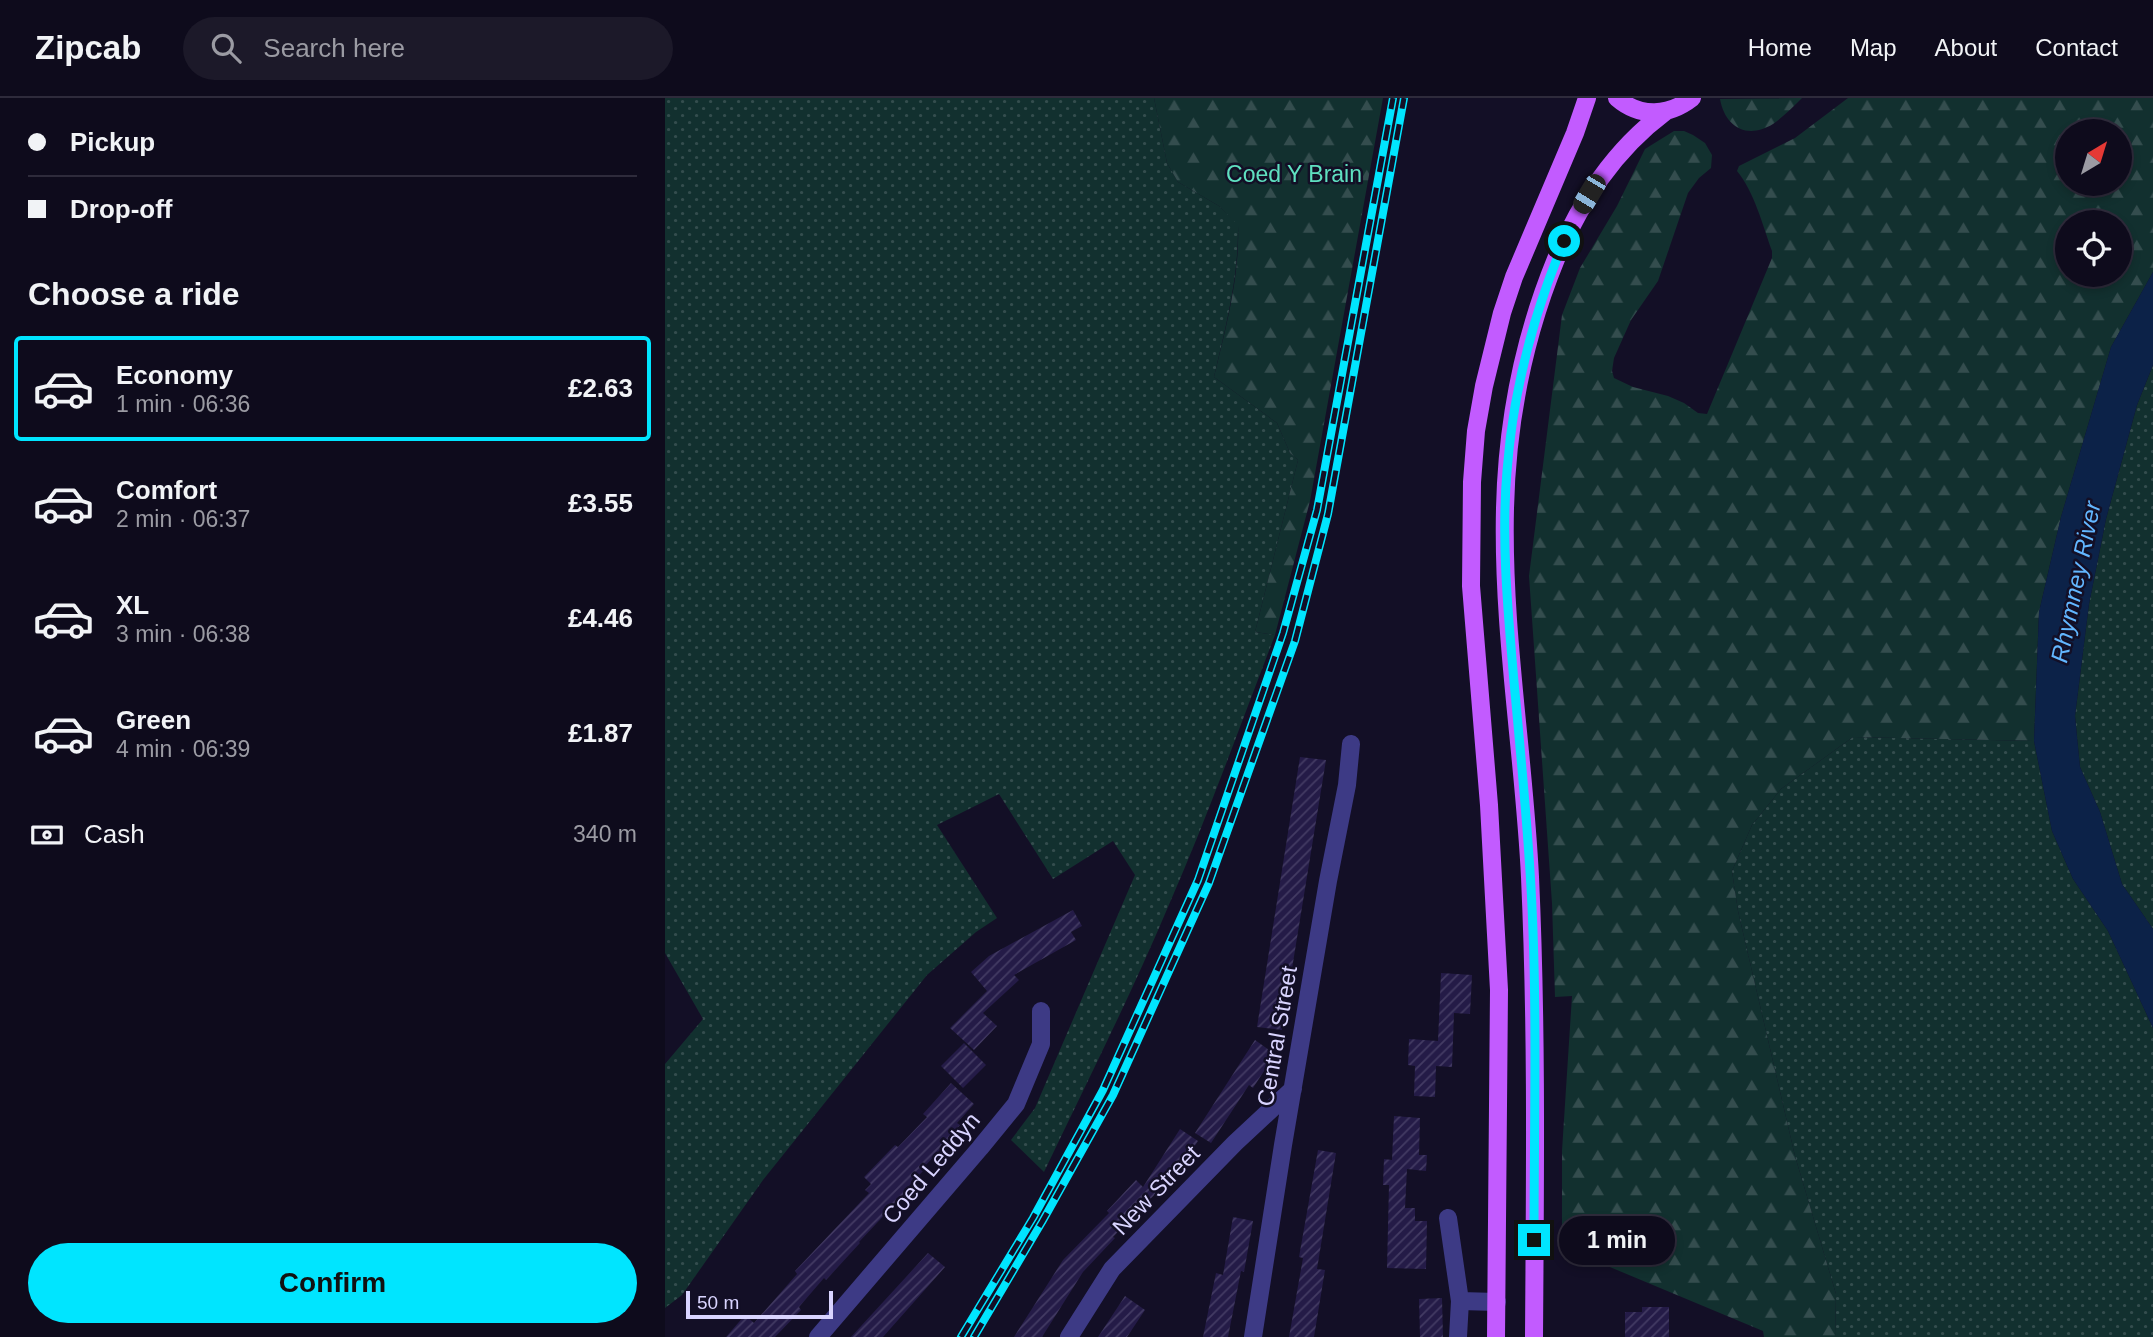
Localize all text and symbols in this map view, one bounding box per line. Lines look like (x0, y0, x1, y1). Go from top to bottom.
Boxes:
search box (183, 17, 673, 80)
text: Zipcab (35, 29, 141, 66)
icon: search (207, 29, 245, 67)
text: Search here (263, 33, 405, 63)
text: Home (1748, 34, 1812, 61)
text: Map (1850, 34, 1897, 61)
text: About (1935, 34, 1997, 61)
text: Contact (2035, 34, 2118, 61)
north arrow (2055, 119, 2131, 196)
map controls (2055, 119, 2132, 287)
text: Pickup (70, 127, 155, 157)
park label: Coed Y Brain (1226, 161, 1362, 187)
car (1570, 171, 1609, 217)
text: Drop-off (70, 194, 173, 224)
button: locate (2055, 210, 2132, 287)
route start (1548, 225, 1580, 257)
text: Choose a ride (28, 276, 240, 312)
icon: car (32, 357, 95, 420)
text: Economy (116, 360, 233, 390)
text: £2.63 (568, 373, 633, 403)
text: 1 min · 06:36 (116, 391, 250, 417)
icon: car (32, 472, 95, 535)
text: Comfort (116, 475, 217, 505)
text: £3.55 (568, 488, 633, 518)
water label: Rhymney River (2045, 498, 2106, 665)
text: 2 min · 06:37 (116, 506, 250, 532)
icon: car (32, 587, 95, 650)
text: XL (116, 590, 149, 620)
text: £4.46 (568, 603, 633, 633)
text: 3 min · 06:38 (116, 621, 250, 647)
icon: car (32, 702, 95, 765)
text: Green (116, 705, 191, 735)
text: £1.87 (568, 718, 633, 748)
text: 4 min · 06:39 (116, 736, 250, 762)
icon: cash (28, 816, 66, 854)
text: Cash (84, 819, 145, 849)
text: 340 m (573, 821, 637, 847)
street label: Central Street (1252, 963, 1302, 1108)
street label: Coed Leddyn (877, 1107, 985, 1229)
street label: New Street (1107, 1140, 1205, 1240)
callout: 1 min (1559, 1216, 1674, 1264)
route end (1518, 1224, 1550, 1256)
text: 1 min (1587, 1227, 1647, 1253)
button: Confirm (28, 1243, 637, 1323)
scale bar (686, 1288, 833, 1320)
text: 50 m (697, 1292, 739, 1313)

